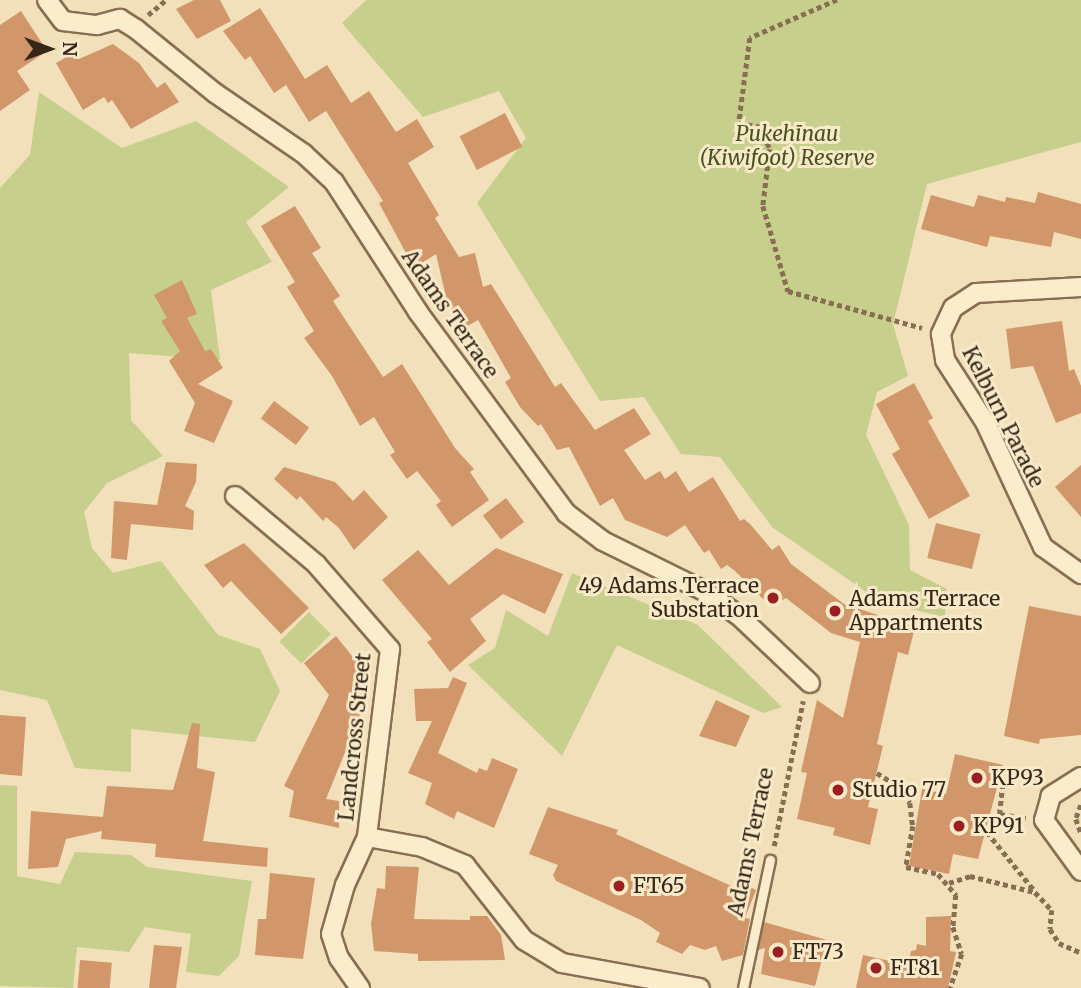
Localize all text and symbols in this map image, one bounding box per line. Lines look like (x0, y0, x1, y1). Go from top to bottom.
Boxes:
north arrow (14, 14, 84, 84)
text: N (58, 41, 82, 57)
park label: Pukehīnau (Kiwifoot) Reserve (699, 121, 875, 171)
street label: Adams Terrace (396, 245, 504, 383)
street label: Kelburn Parade (957, 342, 1049, 492)
place label: 49 Adams Terrace Substation (578, 573, 759, 623)
place label: Adams Terrace Appartments (849, 586, 1000, 636)
marker: 49 Adams Terrace Substation (765, 590, 781, 606)
marker: Adams Terrace Appartments (827, 603, 843, 619)
street label: Landcross Street (334, 652, 376, 822)
street label: Adams Terrace (723, 765, 779, 919)
place label: KP93 (991, 765, 1044, 791)
marker: KP93 (969, 770, 985, 786)
place label: Studio 77 (852, 777, 946, 803)
marker: Studio 77 (830, 782, 846, 798)
place label: KP91 (973, 813, 1024, 839)
marker: KP91 (951, 818, 967, 834)
place label: FT65 (633, 873, 685, 899)
marker: FT65 (611, 878, 627, 894)
place label: FT73 (792, 939, 844, 965)
marker: FT73 (770, 944, 786, 960)
place label: FT81 (890, 955, 939, 981)
marker: FT81 (868, 960, 884, 976)

